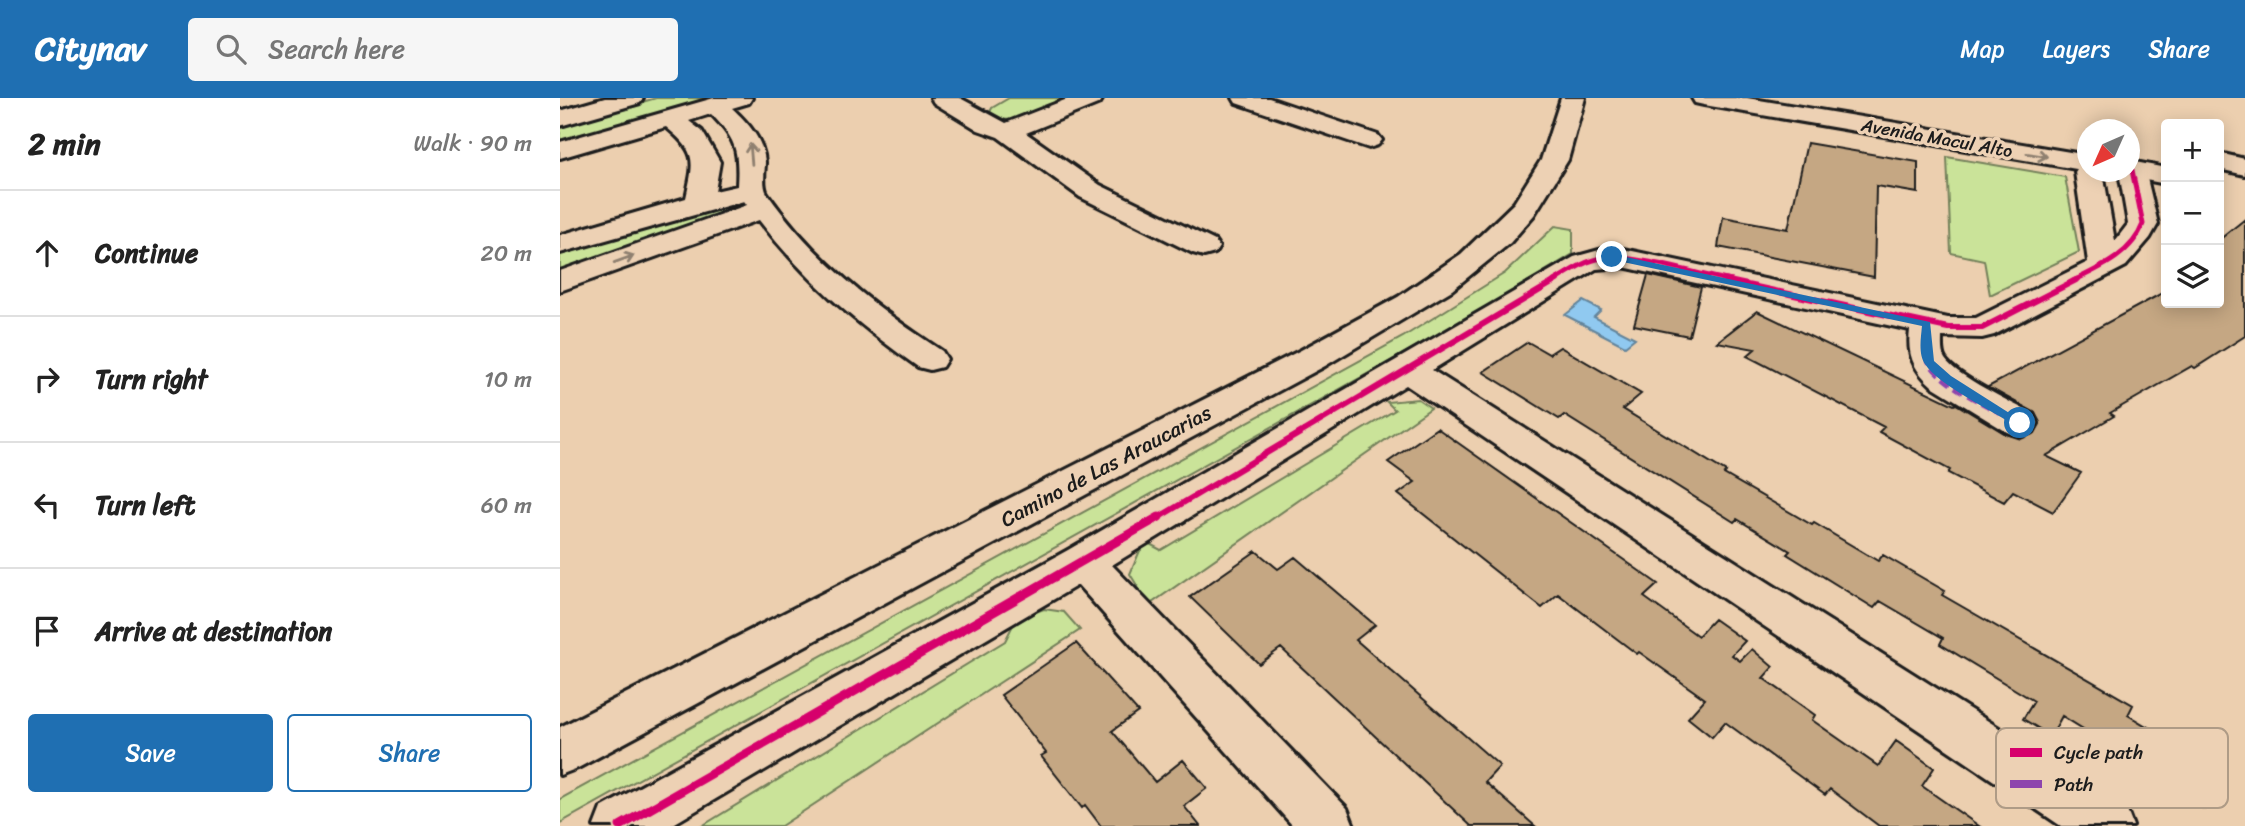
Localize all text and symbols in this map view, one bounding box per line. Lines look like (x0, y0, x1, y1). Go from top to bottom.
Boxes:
search box (188, 18, 678, 81)
text: Citynav (35, 20, 146, 78)
text: Search here (268, 26, 405, 72)
text: Map (1960, 28, 2005, 70)
text: Layers (2043, 28, 2110, 70)
text: Share (2148, 28, 2210, 70)
icon: search (212, 30, 250, 68)
street label: Avenida Macul Alto (1858, 109, 2015, 167)
text: 2 min (28, 117, 101, 171)
north arrow (2077, 119, 2140, 182)
map controls (2161, 119, 2224, 308)
button: + (2161, 119, 2224, 182)
text: Walk · 90 m (414, 123, 532, 164)
one-way arrow (744, 143, 757, 166)
one-way arrow (2025, 149, 2048, 162)
button: − (2161, 182, 2224, 245)
text: Continue (95, 230, 198, 276)
text: 20 m (481, 233, 532, 274)
icon: ahead (28, 234, 66, 272)
route end (1596, 241, 1627, 272)
button: layers (2161, 245, 2224, 308)
one-way arrow (613, 252, 635, 264)
text: Turn right (95, 356, 208, 402)
text: 10 m (484, 359, 532, 400)
icon: right (28, 360, 66, 398)
street label: Camino de Las Araucarias (993, 394, 1219, 538)
route start (2004, 407, 2035, 438)
text: Turn left (95, 482, 195, 528)
text: 60 m (481, 485, 532, 526)
icon: left (28, 486, 66, 524)
text: Arrive at destination (95, 608, 332, 654)
icon: arrive (28, 612, 66, 650)
button: Save (28, 714, 273, 792)
button: Share (287, 714, 532, 792)
legend (1996, 728, 2228, 808)
text: Cycle path (2054, 736, 2143, 769)
text: Path (2054, 768, 2093, 801)

